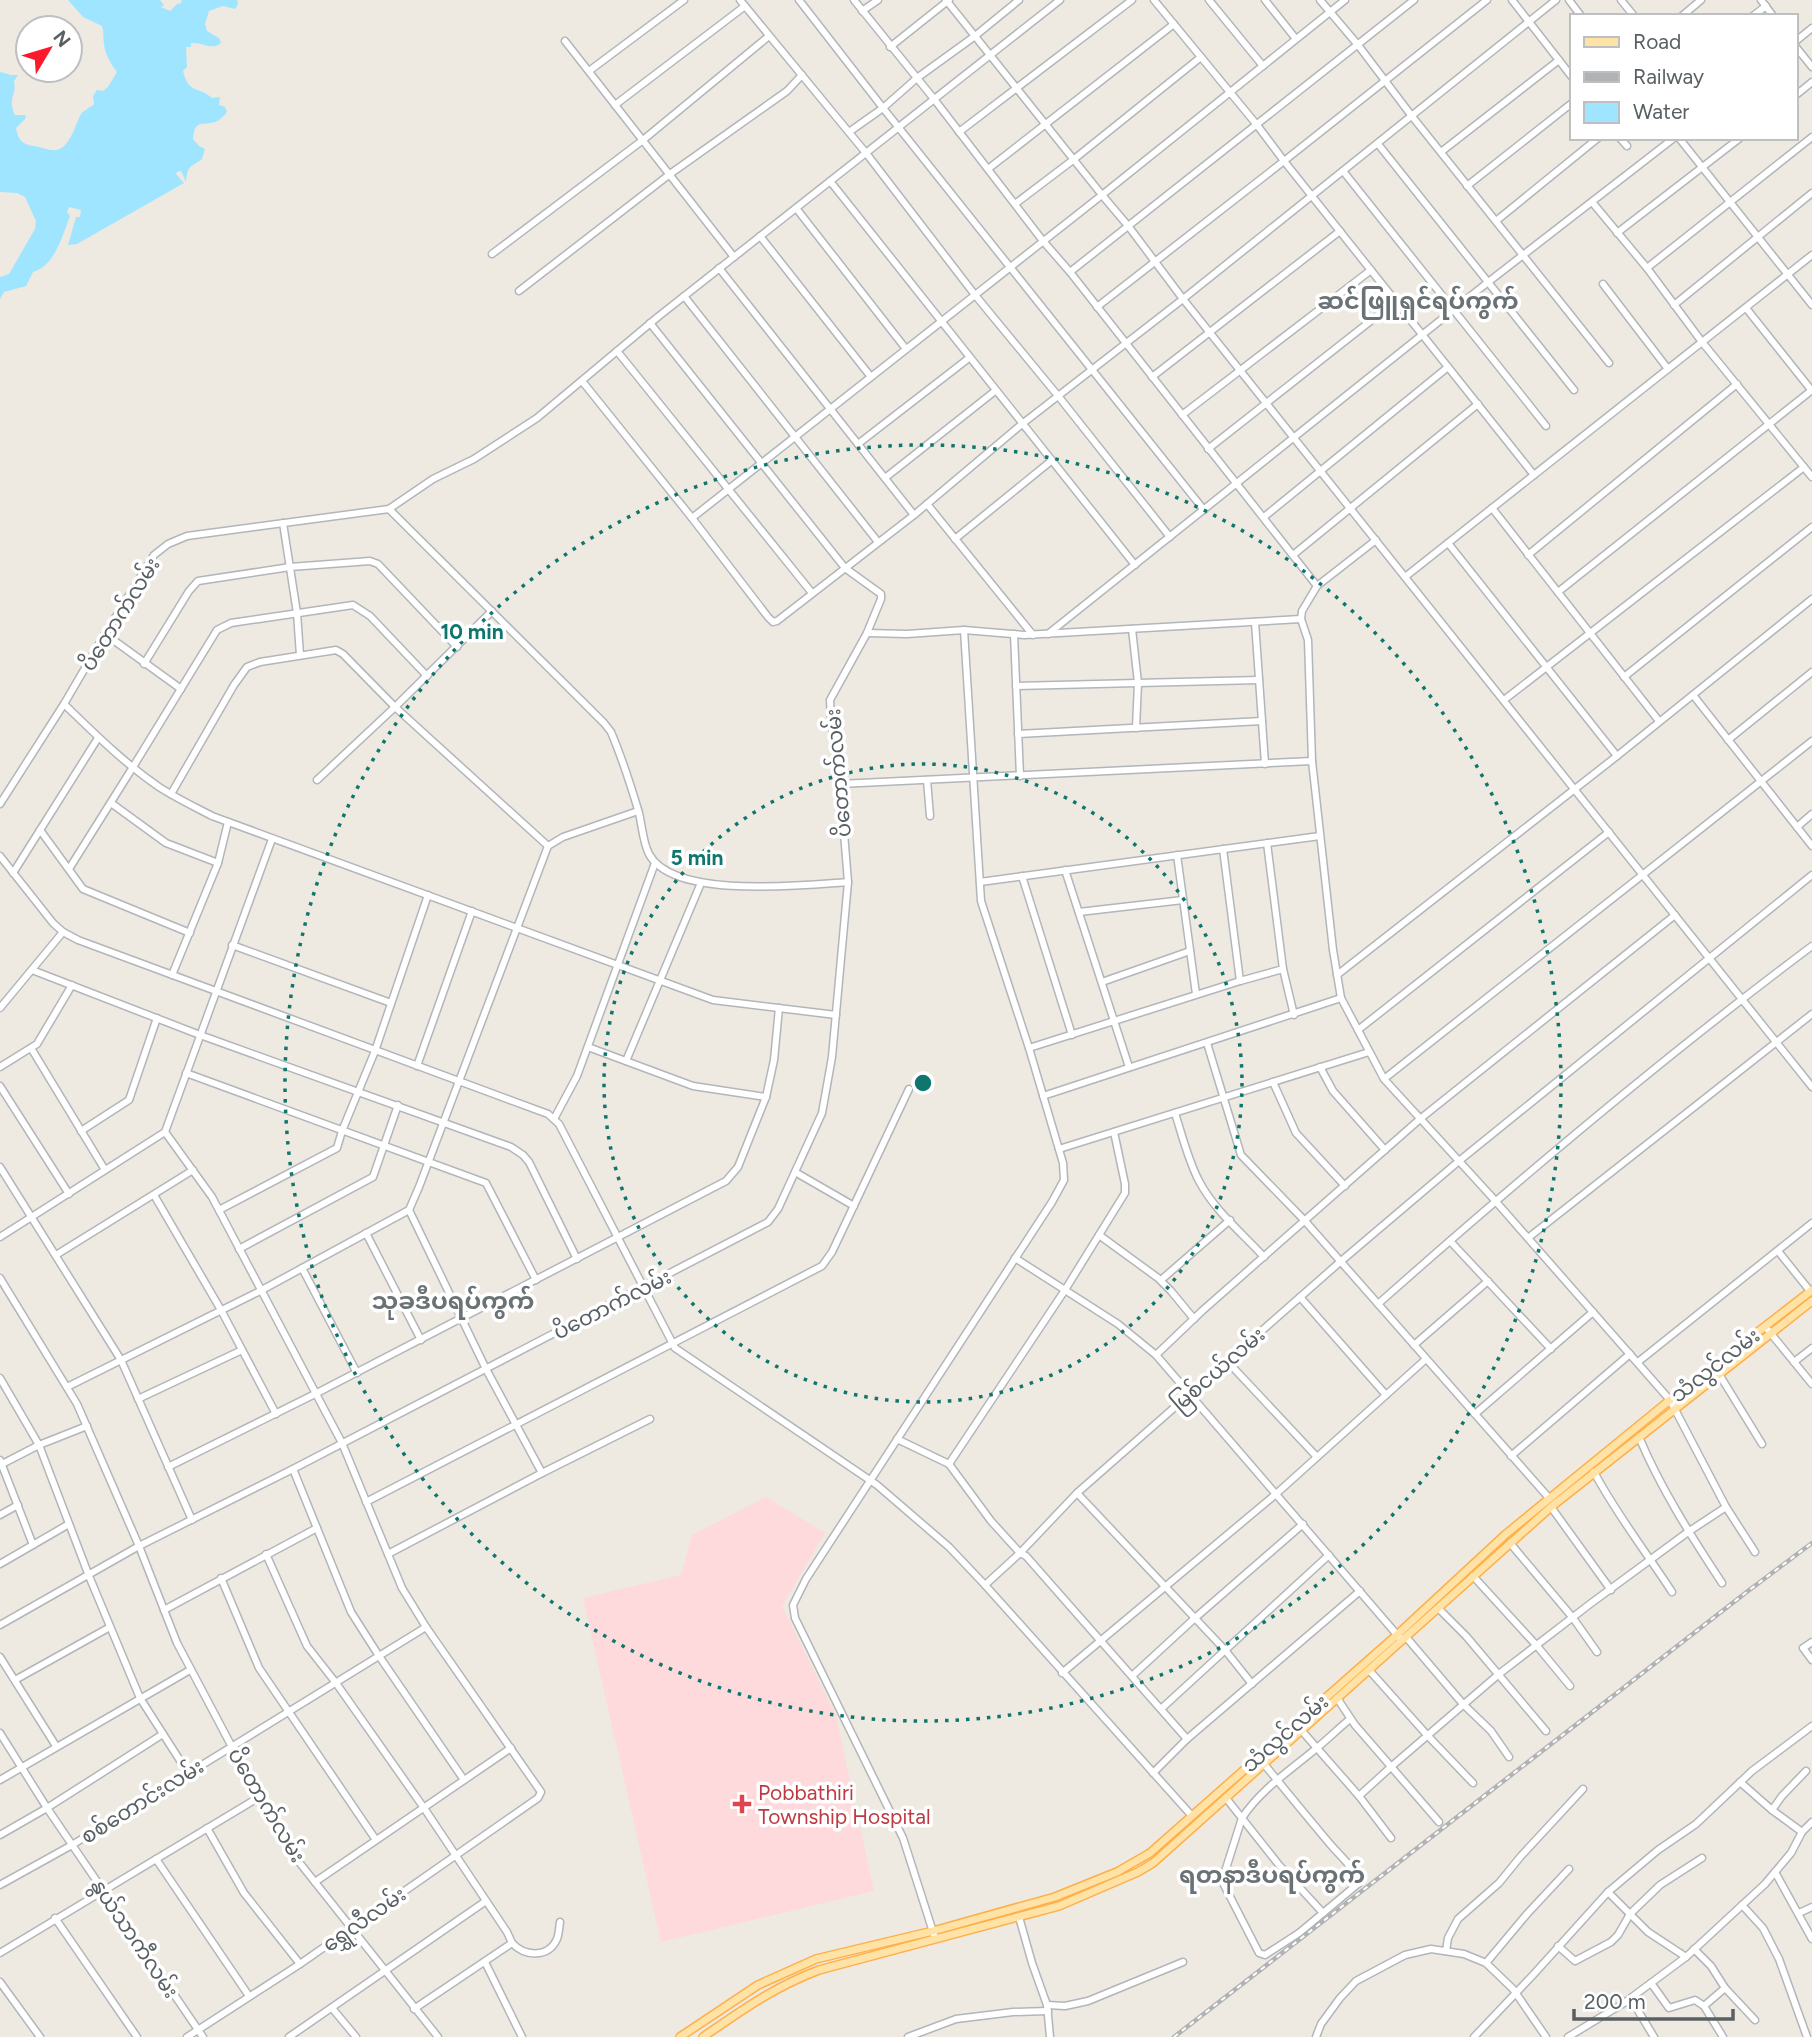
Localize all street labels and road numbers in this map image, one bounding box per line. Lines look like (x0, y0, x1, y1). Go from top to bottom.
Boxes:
street label: ပိတောက်လမ်း (73, 551, 165, 675)
street label: ပိတောက်လမ်း (817, 708, 856, 839)
street label: ပိတောက်လမ်း (547, 1261, 675, 1344)
street label: မြစ်ငယ်လမ်း (1164, 1319, 1273, 1420)
street label: သံလွင်လမ်း (1664, 1320, 1767, 1411)
street label: သံလွင်လမ်း (1235, 1687, 1336, 1780)
street label: ပိတောက်လမ်း (223, 1742, 314, 1867)
street label: စစ်တောင်းလမ်း (74, 1751, 208, 1849)
street label: နွယ်သာကီလမ်း (83, 1872, 187, 2005)
street label: ရွှေလီလမ်း (316, 1879, 413, 1961)

